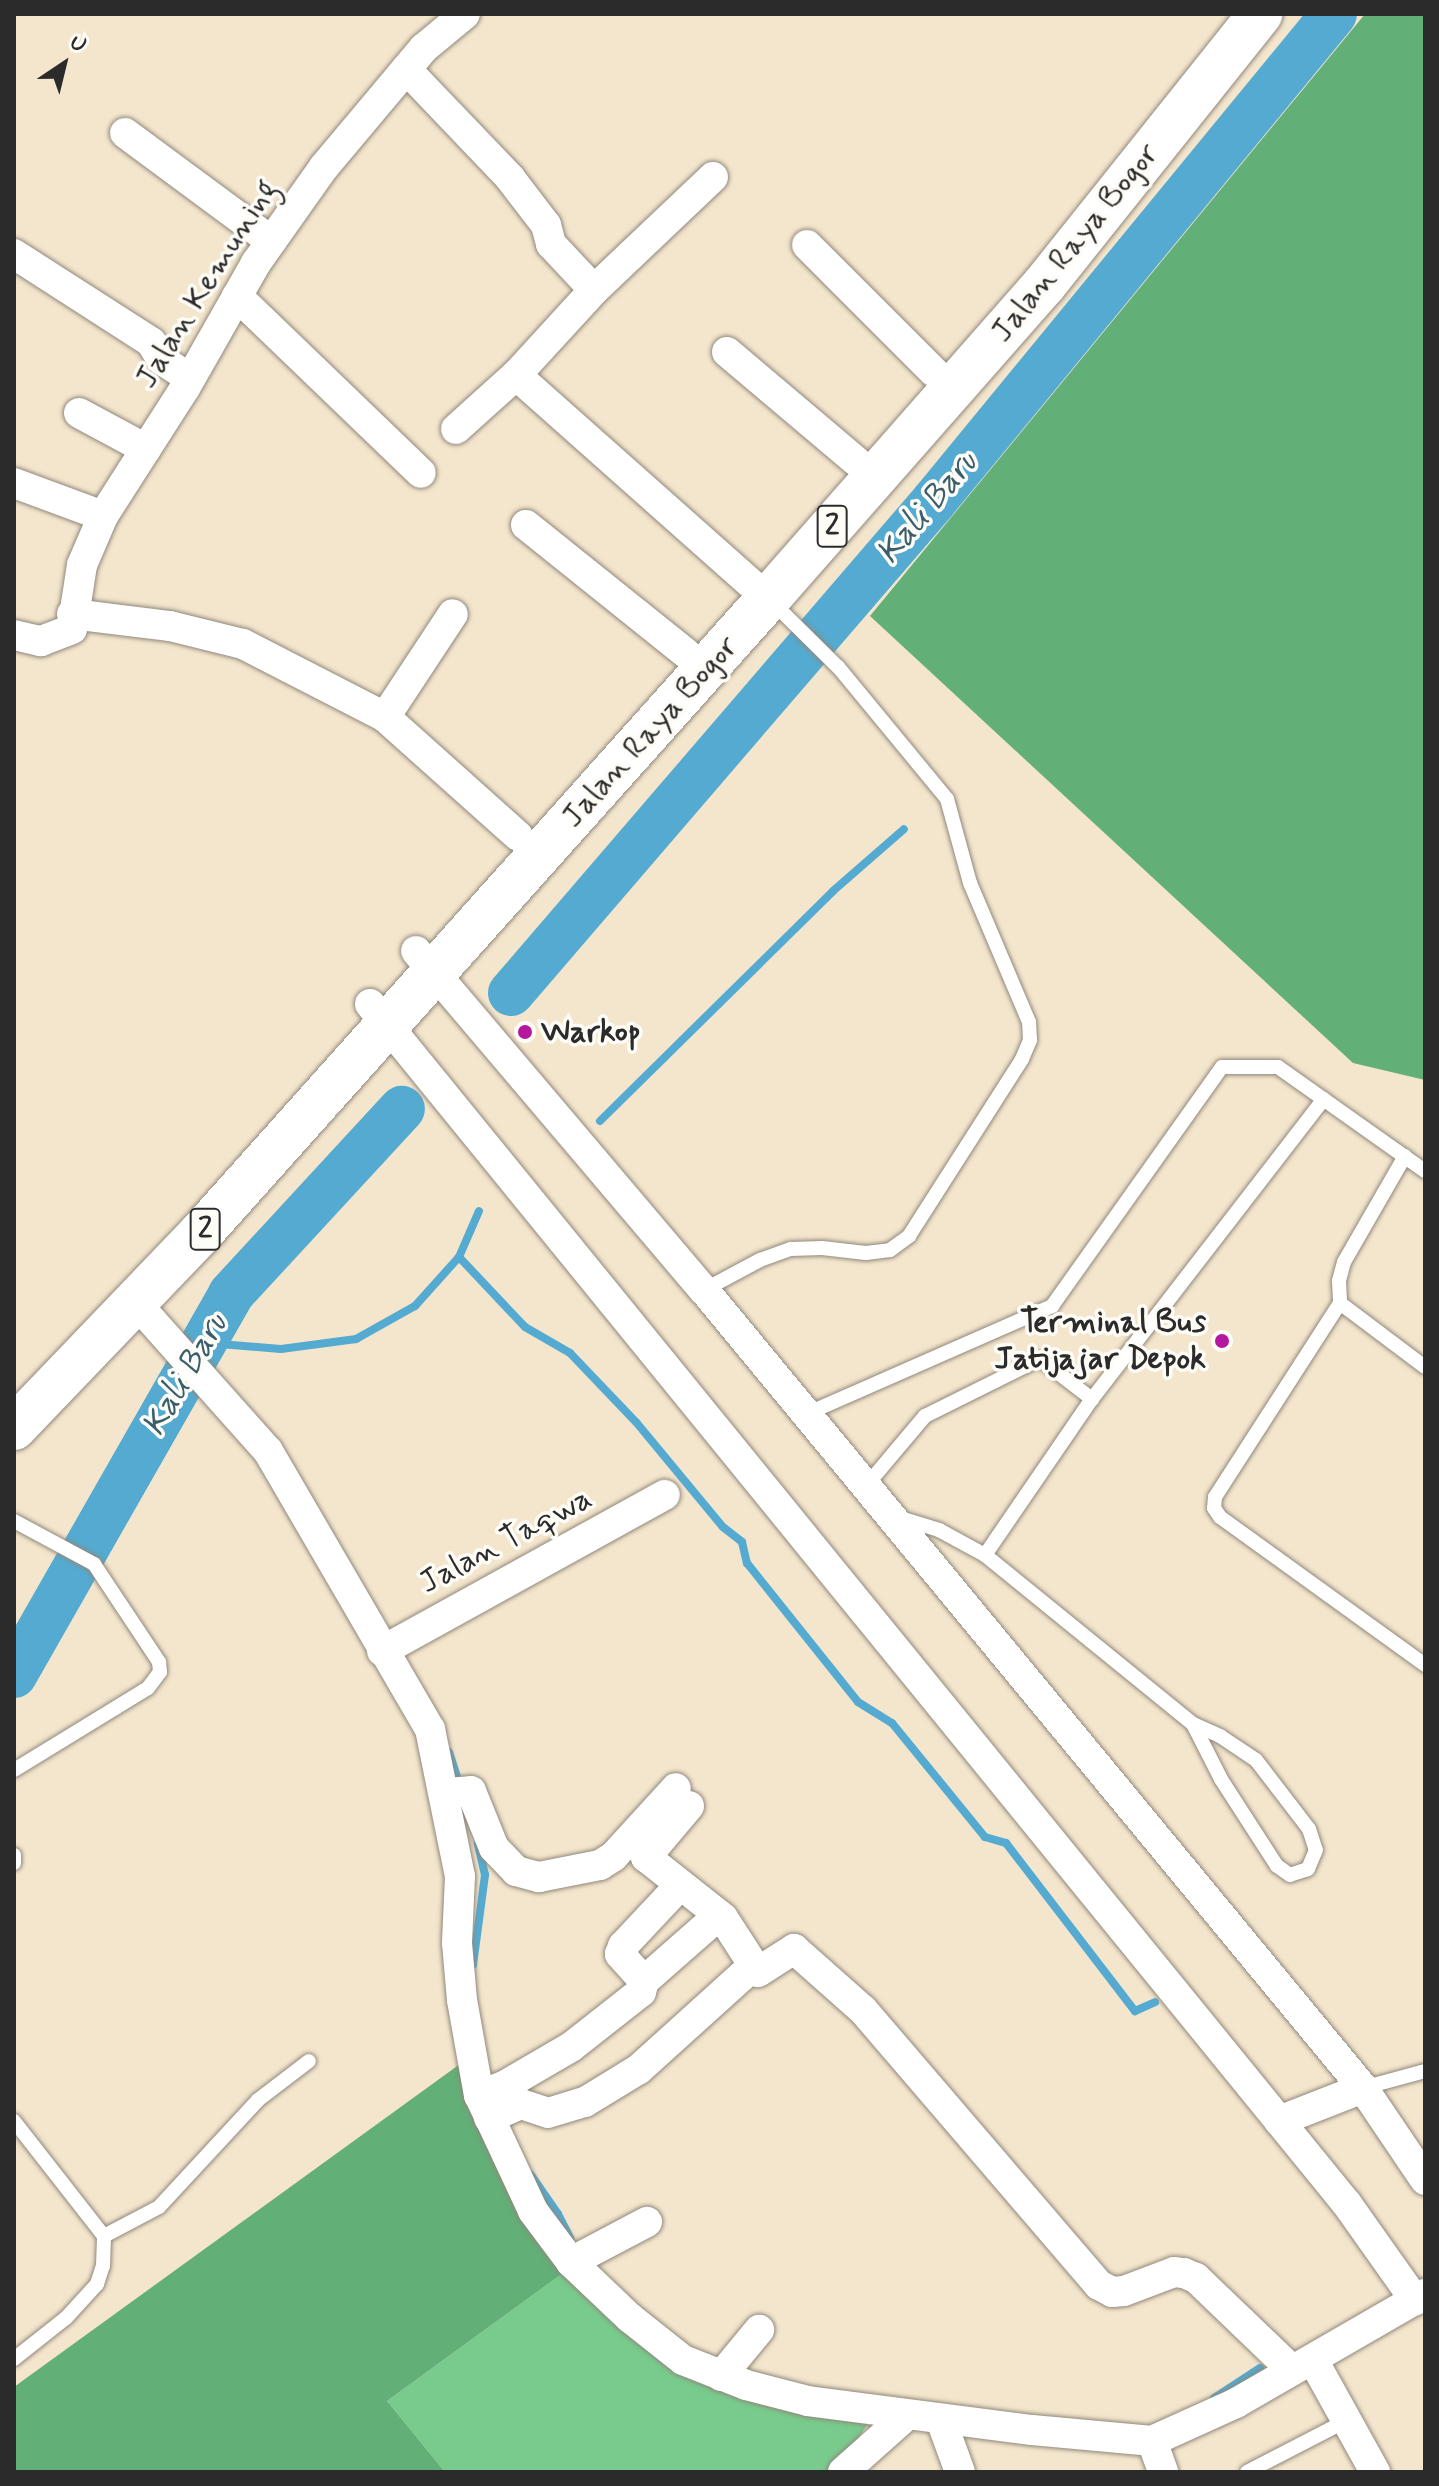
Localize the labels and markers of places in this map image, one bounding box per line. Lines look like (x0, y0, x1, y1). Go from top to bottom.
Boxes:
place label: Warkop (541, 1013, 641, 1051)
marker: Warkop (516, 1023, 534, 1041)
place label: Terminal Bus Jatijajar Depok (994, 1304, 1206, 1379)
marker: Terminal Bus Jatijajar Depok (1213, 1332, 1231, 1350)

